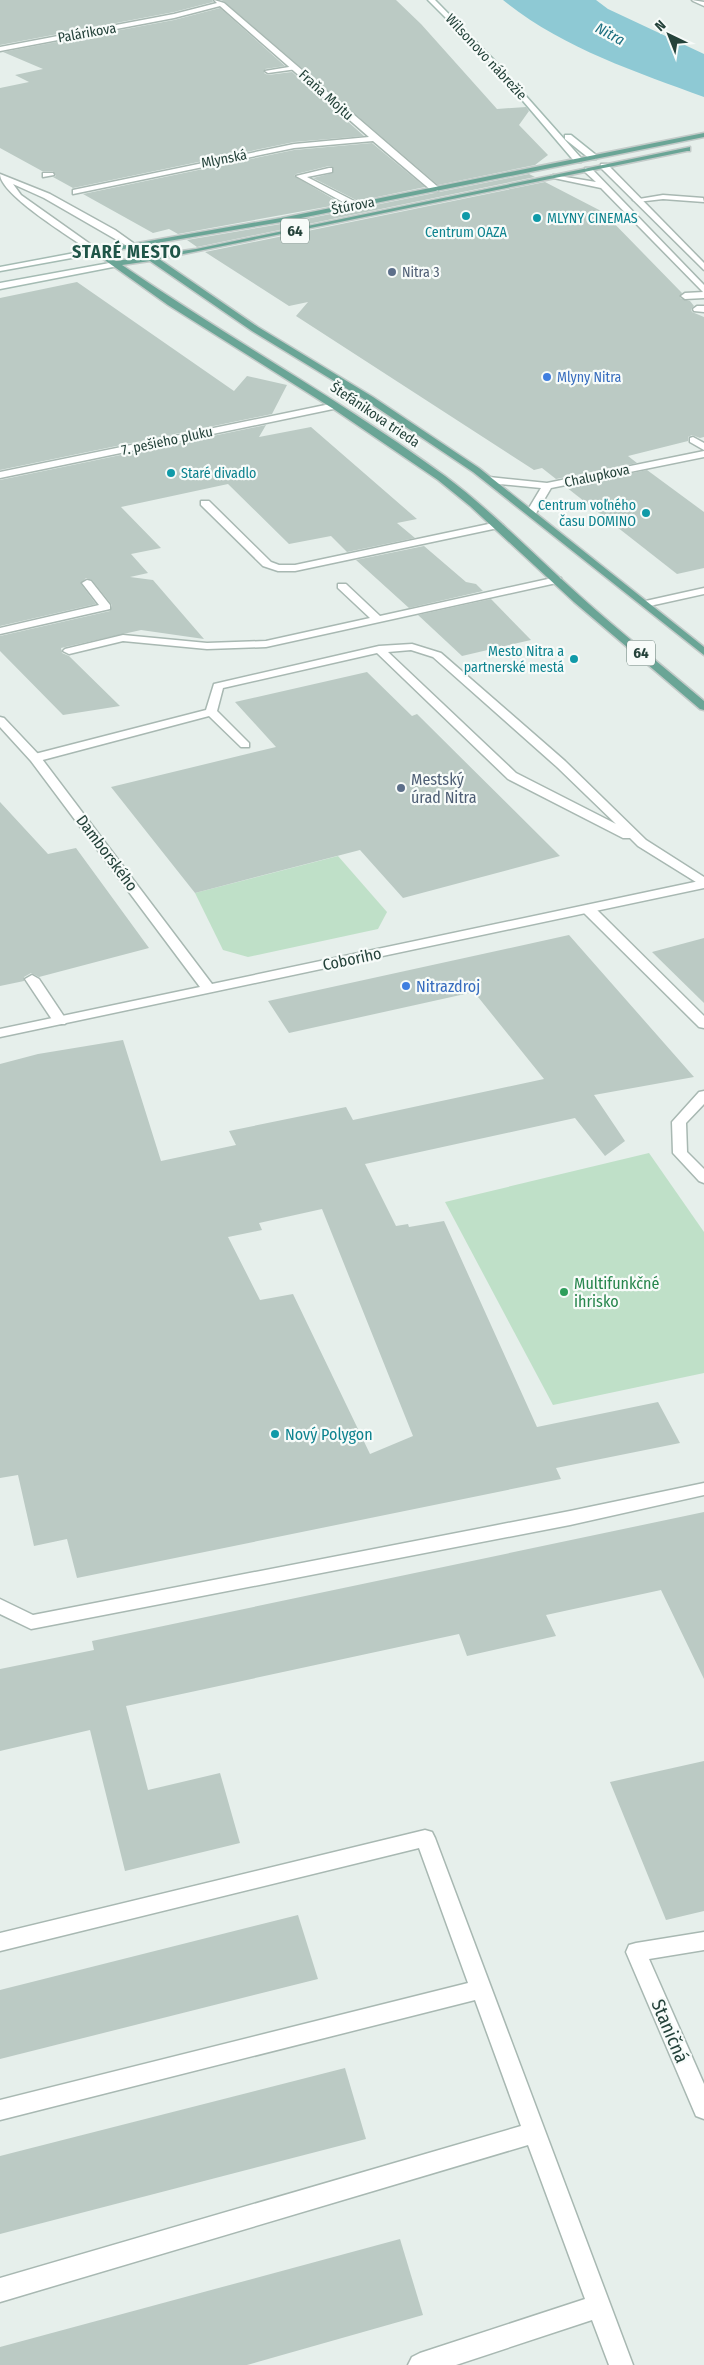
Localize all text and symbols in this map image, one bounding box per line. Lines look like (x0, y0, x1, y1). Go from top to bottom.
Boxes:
street label: Wilsonovo nábrežie (442, 10, 530, 104)
north arrow (644, 10, 694, 60)
text: N (652, 17, 669, 35)
street label: Palárikova (57, 19, 118, 46)
water label: Nitra (592, 19, 628, 49)
street label: Fraňa Mojtu (295, 66, 357, 124)
street label: Mlynská (200, 146, 248, 172)
street label: Štúrova (330, 192, 376, 218)
marker: Centrum OAZA (460, 210, 472, 222)
place label: MLYNY CINEMAS (547, 210, 638, 227)
marker: MLYNY CINEMAS (531, 212, 543, 224)
road number: 64 (281, 218, 309, 244)
place label: Centrum OAZA (425, 224, 508, 241)
district label: STARÉ MESTO (72, 240, 182, 263)
place label: Nitra 3 (402, 264, 440, 281)
marker: Nitra 3 (386, 266, 398, 278)
place label: Mlyny Nitra (557, 369, 622, 386)
marker: Mlyny Nitra (541, 371, 553, 383)
street label: Štefánikova trieda (327, 378, 424, 451)
street label: 7. pešieho pluku (120, 423, 214, 459)
street label: Chalupkova (563, 461, 631, 491)
place label: Staré divadlo (181, 465, 256, 482)
marker: Staré divadlo (165, 467, 177, 479)
place label: Centrum voľného času DOMINO (538, 497, 636, 530)
marker: Centrum voľného času DOMINO (640, 507, 652, 519)
road number: 64 (627, 640, 655, 666)
place label: Mesto Nitra a partnerské mestá (464, 643, 564, 676)
marker: Mesto Nitra a partnerské mestá (568, 653, 580, 665)
place label: Mestský úrad Nitra (411, 770, 477, 807)
marker: Mestský úrad Nitra (395, 782, 407, 794)
street label: Damborského (72, 811, 142, 895)
street label: Coboriho (321, 944, 383, 974)
place label: Nitrazdroj (416, 977, 480, 996)
marker: Nitrazdroj (400, 980, 412, 992)
place label: Multifunkčné ihrisko (574, 1274, 660, 1311)
marker: Multifunkčné ihrisko (558, 1286, 570, 1298)
place label: Nový Polygon (285, 1425, 373, 1444)
marker: Nový Polygon (269, 1428, 281, 1440)
street label: Staničná (646, 1996, 694, 2066)

